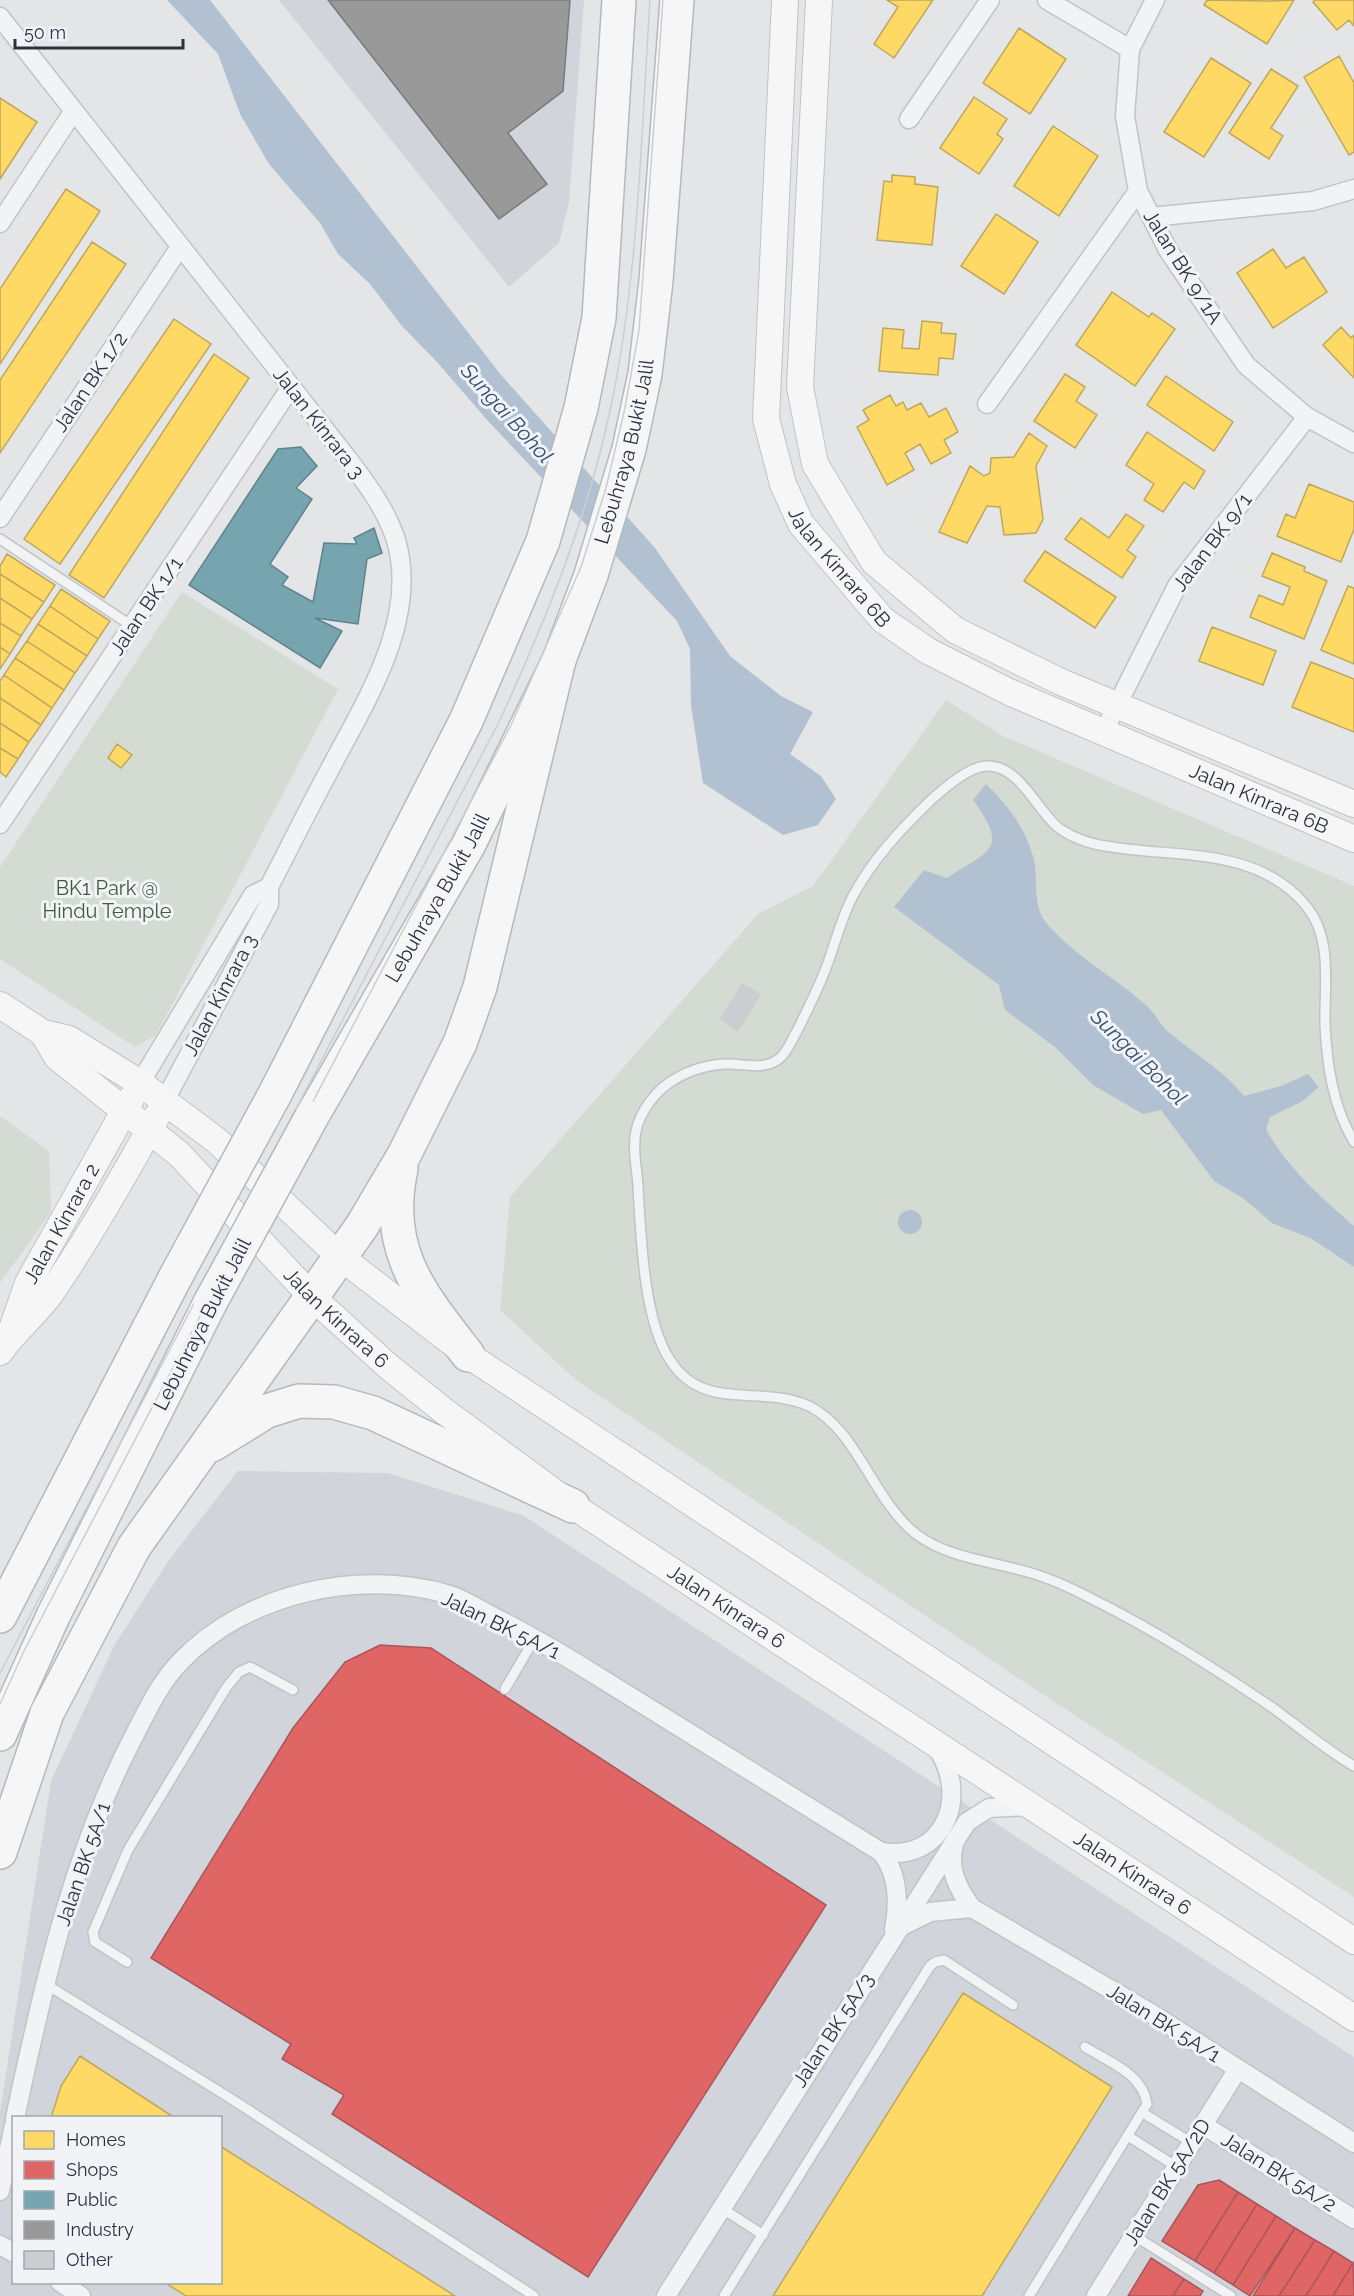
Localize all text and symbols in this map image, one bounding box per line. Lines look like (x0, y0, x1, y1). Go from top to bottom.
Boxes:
scale bar (15, 12, 183, 50)
text: 50 m (24, 22, 66, 43)
street label: Jalan BK 9/1A (1138, 206, 1228, 329)
street label: Jalan BK 1/2 (48, 328, 132, 436)
water label: Sungai Bohol (455, 357, 558, 468)
street label: Lebuhraya Bukit Jalil (589, 357, 659, 547)
street label: Jalan Kinrara 3 (268, 363, 370, 483)
street label: Jalan BK 9/1 (1167, 488, 1257, 596)
street label: Jalan Kinrara 6B (783, 504, 896, 632)
street label: Jalan BK 1/1 (104, 552, 188, 660)
street label: Jalan Kinrara 6B (1186, 758, 1332, 839)
street label: Lebuhraya Bukit Jalil (380, 809, 494, 986)
park label: BK1 Park @ Hindu Temple (42, 876, 172, 923)
street label: Jalan Kinrara 3 (178, 930, 262, 1060)
water label: Sungai Bohol (1085, 1003, 1192, 1110)
street label: Jalan Kinrara 2 (18, 1159, 104, 1288)
street label: Lebuhraya Bukit Jalil (148, 1233, 256, 1414)
street label: Jalan Kinrara 6 (279, 1263, 394, 1373)
street label: Jalan Kinrara 6 (663, 1559, 790, 1654)
street label: Jalan BK 5A/1 (438, 1586, 565, 1664)
street label: Jalan BK 5A/1 (51, 1799, 116, 1929)
street label: Jalan Kinrara 6 (1070, 1826, 1196, 1920)
street label: Jalan BK 5A/3 (787, 1968, 879, 2092)
street label: Jalan BK 5A/1 (1103, 1979, 1225, 2068)
street label: Jalan BK 5A/2D (1118, 2114, 1216, 2250)
legend (12, 2116, 222, 2284)
street label: Jalan BK 5A/2 (1217, 2127, 1341, 2217)
text: Homes (66, 2129, 126, 2150)
text: Shops (66, 2159, 118, 2180)
text: Public (66, 2189, 118, 2210)
text: Industry (66, 2219, 134, 2240)
text: Other (66, 2249, 114, 2270)

